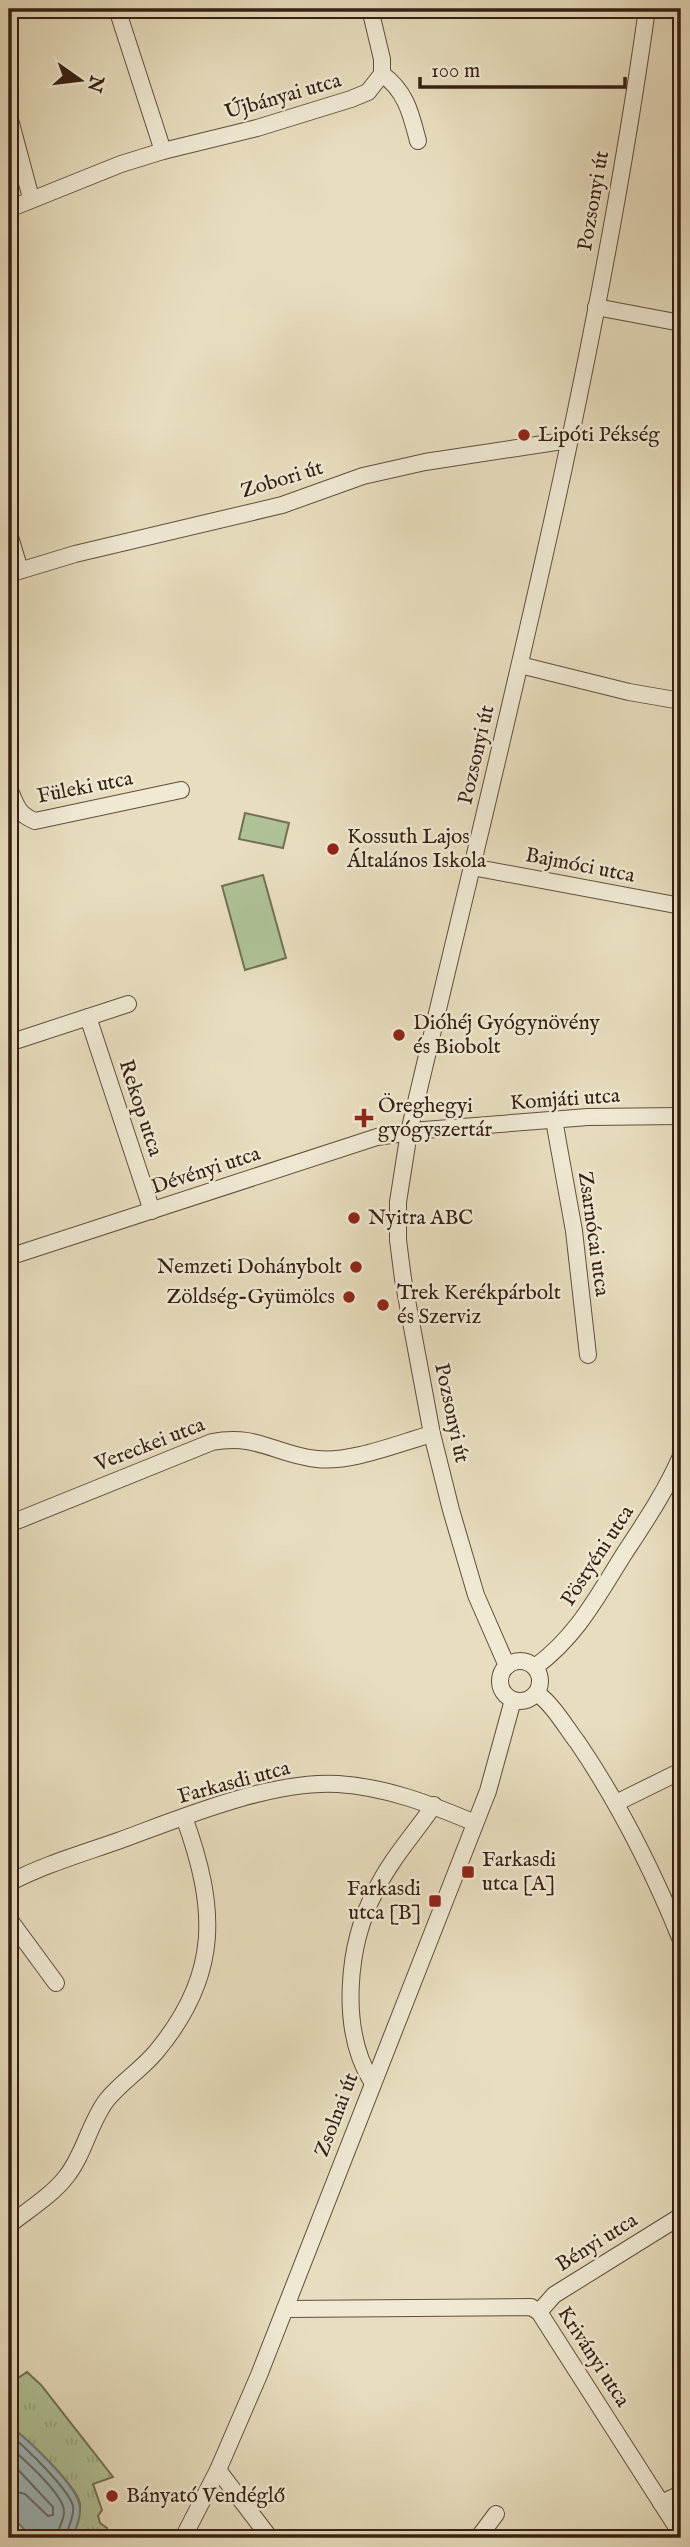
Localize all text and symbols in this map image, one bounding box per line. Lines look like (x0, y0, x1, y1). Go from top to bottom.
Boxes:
north arrow (46, 46, 116, 116)
scale bar (420, 46, 625, 90)
text: 100 m (431, 58, 480, 85)
street label: Újbányai utca (222, 67, 345, 126)
text: N (81, 72, 108, 95)
street label: Pozsonyi út (572, 149, 616, 253)
place label: Lipóti Pékség (538, 422, 660, 449)
marker: Lipóti Pékség (516, 427, 532, 443)
street label: Zobori út (238, 455, 326, 505)
street label: Pozsonyi út (452, 703, 502, 807)
street label: Füleki utca (35, 765, 136, 811)
place label: Kossuth Lajos Általános Iskola (346, 824, 487, 875)
marker: Kossuth Lajos Általános Iskola (325, 841, 341, 857)
street label: Bajmóci utca (523, 842, 638, 890)
place label: Dióhéj Gyógynövény és Biobolt (413, 1010, 600, 1061)
marker: Dióhéj Gyógynövény és Biobolt (391, 1027, 407, 1043)
street label: Rekop utca (112, 1056, 169, 1161)
street label: Komjáti utca (509, 1083, 622, 1117)
place label: Öreghegyi gyógyszertár (378, 1093, 492, 1144)
marker: Öreghegyi gyógyszertár (356, 1110, 372, 1126)
street label: Dévényi utca (148, 1140, 265, 1201)
street label: Zsarnócai utca (571, 1170, 615, 1299)
place label: Nyitra ABC (368, 1205, 473, 1232)
marker: Nyitra ABC (346, 1210, 362, 1226)
place label: Nemzeti Dohánybolt (157, 1254, 342, 1281)
marker: Nemzeti Dohánybolt (348, 1259, 364, 1275)
place label: Trek Kerékpárbolt és Szerviz (397, 1280, 561, 1331)
place label: Zöldség-Gyümölcs (167, 1284, 335, 1311)
marker: Zöldség-Gyümölcs (341, 1289, 357, 1305)
marker: Trek Kerékpárbolt és Szerviz (375, 1297, 391, 1313)
street label: Pozsonyi út (427, 1361, 475, 1465)
street label: Vereckei utca (90, 1411, 210, 1479)
street label: Pöstyéni utca (555, 1500, 641, 1612)
street label: Farkasdi utca (175, 1755, 294, 1811)
place label: Farkasdi utca [A] (482, 1847, 556, 1898)
marker: Farkasdi utca [A] (460, 1864, 476, 1880)
place label: Farkasdi utca [B] (347, 1876, 421, 1927)
marker: Farkasdi utca [B] (427, 1893, 443, 1909)
street label: Zsolnai út (309, 2069, 365, 2161)
street label: Bényi utca (551, 2207, 644, 2279)
street label: Kriványi utca (551, 2302, 636, 2413)
place label: Bányató Vendéglő (126, 2483, 285, 2510)
marker: Bányató Vendéglő (104, 2488, 120, 2504)

